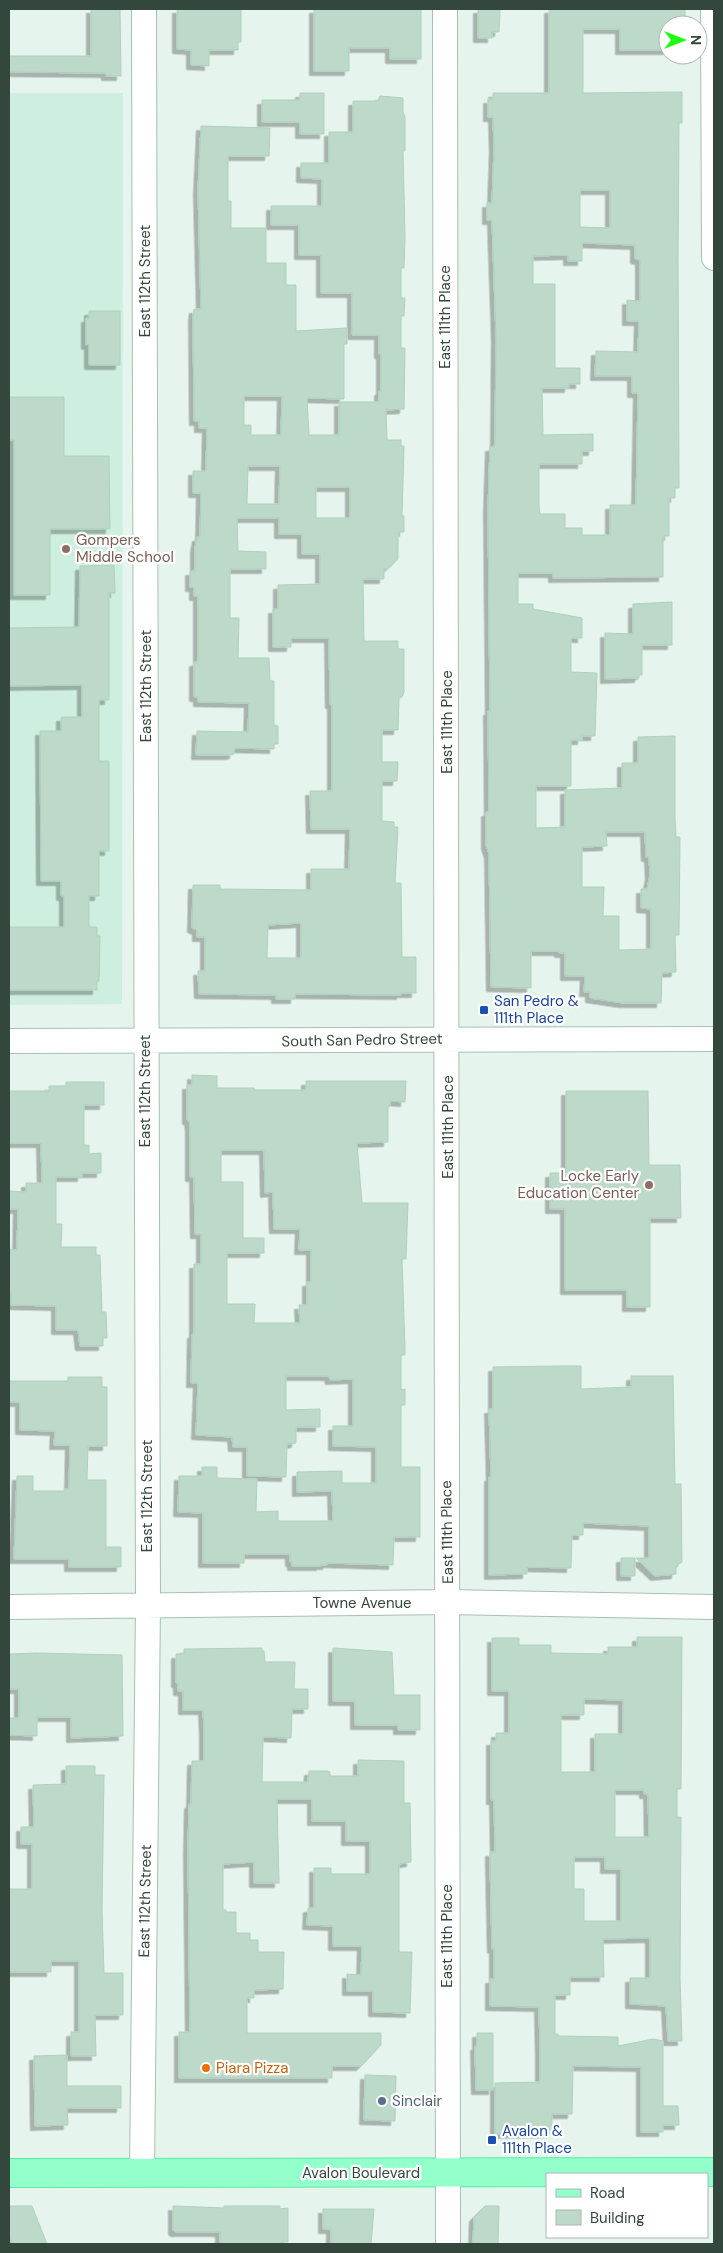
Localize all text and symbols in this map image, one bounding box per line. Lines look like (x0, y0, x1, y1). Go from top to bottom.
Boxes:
north arrow (658, 15, 708, 65)
text: N (687, 35, 705, 45)
street label: East 112th Street (135, 225, 155, 337)
street label: East 111th Place (435, 265, 455, 369)
place label: Gompers Middle School (76, 530, 174, 567)
marker: Gompers Middle School (60, 543, 72, 555)
street label: East 112th Street (136, 630, 156, 742)
street label: East 111th Place (437, 670, 457, 774)
place label: San Pedro & 111th Place (494, 991, 579, 1028)
marker: San Pedro & 111th Place (478, 1004, 490, 1016)
street label: South San Pedro Street (281, 1029, 443, 1051)
street label: East 112th Street (135, 1035, 155, 1147)
street label: East 111th Place (438, 1075, 458, 1179)
place label: Locke Early Education Center (517, 1166, 640, 1203)
marker: Locke Early Education Center (643, 1179, 655, 1191)
street label: East 112th Street (137, 1440, 157, 1552)
street label: East 111th Place (436, 1480, 458, 1584)
street label: Towne Avenue (312, 1593, 412, 1613)
street label: East 112th Street (134, 1844, 156, 1958)
street label: East 111th Place (437, 1884, 457, 1988)
place label: Piara Pizza (216, 2058, 288, 2078)
marker: Piara Pizza (200, 2062, 212, 2074)
place label: Sinclair (392, 2091, 443, 2111)
marker: Sinclair (376, 2095, 388, 2107)
place label: Avalon & 111th Place (502, 2121, 572, 2158)
marker: Avalon & 111th Place (486, 2134, 498, 2146)
street label: Avalon Boulevard (302, 2163, 420, 2183)
legend (546, 2173, 708, 2238)
text: Road (590, 2183, 625, 2203)
text: Building (590, 2208, 645, 2228)

